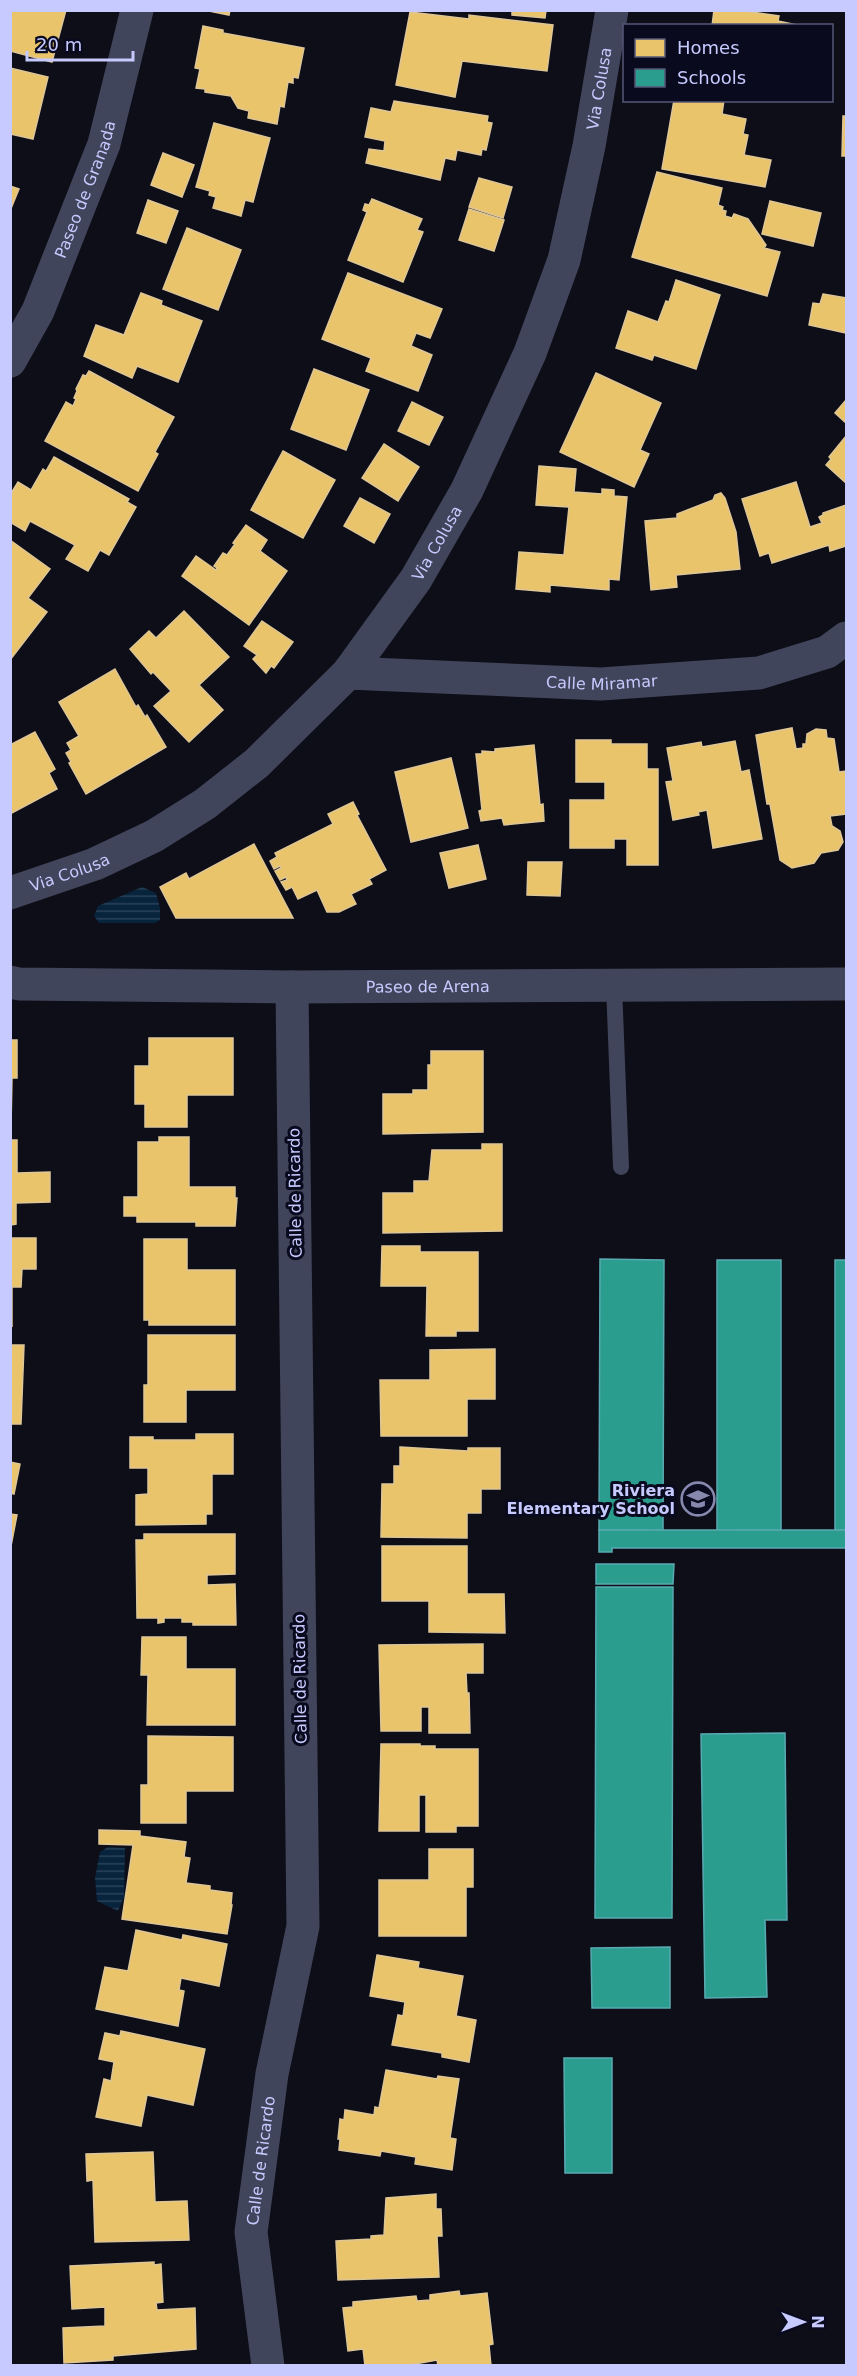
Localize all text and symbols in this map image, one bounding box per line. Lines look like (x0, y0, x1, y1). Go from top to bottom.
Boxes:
scale bar (27, 24, 134, 62)
legend (623, 24, 833, 102)
text: 20 m (36, 34, 82, 55)
text: Homes (677, 37, 740, 58)
street label: Via Colusa (582, 46, 615, 131)
text: Schools (677, 67, 746, 88)
street label: Paseo de Granada (50, 118, 119, 261)
street label: Via Colusa (408, 502, 466, 584)
street label: Calle Miramar (546, 671, 658, 694)
street label: Via Colusa (27, 849, 113, 895)
street label: Paseo de Arena (366, 976, 490, 996)
street label: Calle de Ricardo (284, 1128, 306, 1258)
place label: Riviera Elementary School (507, 1481, 675, 1518)
school or university icon: Riviera Elementary School (680, 1481, 716, 1517)
street label: Calle de Ricardo (289, 1614, 311, 1744)
street label: Calle de Ricardo (242, 2095, 278, 2227)
north arrow (773, 2292, 833, 2352)
text: N (808, 2315, 827, 2329)

